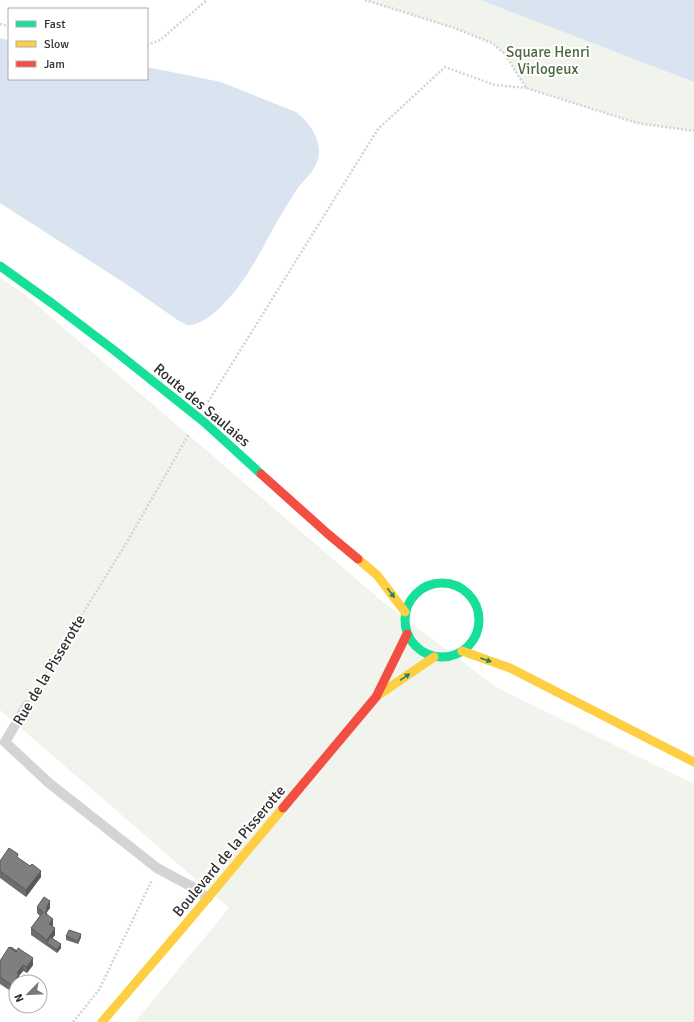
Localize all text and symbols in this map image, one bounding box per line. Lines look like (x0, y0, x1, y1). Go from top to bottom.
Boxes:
legend (8, 8, 148, 80)
text: Fast (44, 17, 65, 32)
text: Slow (44, 37, 69, 52)
park label: Square Henri Virlogeux (506, 43, 590, 78)
text: Jam (44, 57, 65, 72)
street label: Route des Saulaies (150, 359, 254, 451)
one-way arrow (387, 588, 395, 599)
street label: Rue de la Pisserotte (9, 611, 89, 729)
one-way arrow (481, 657, 493, 663)
one-way arrow (400, 673, 410, 681)
street label: Boulevard de la Pisserotte (169, 782, 289, 920)
north arrow (8, 974, 48, 1014)
text: N (12, 992, 27, 1004)

